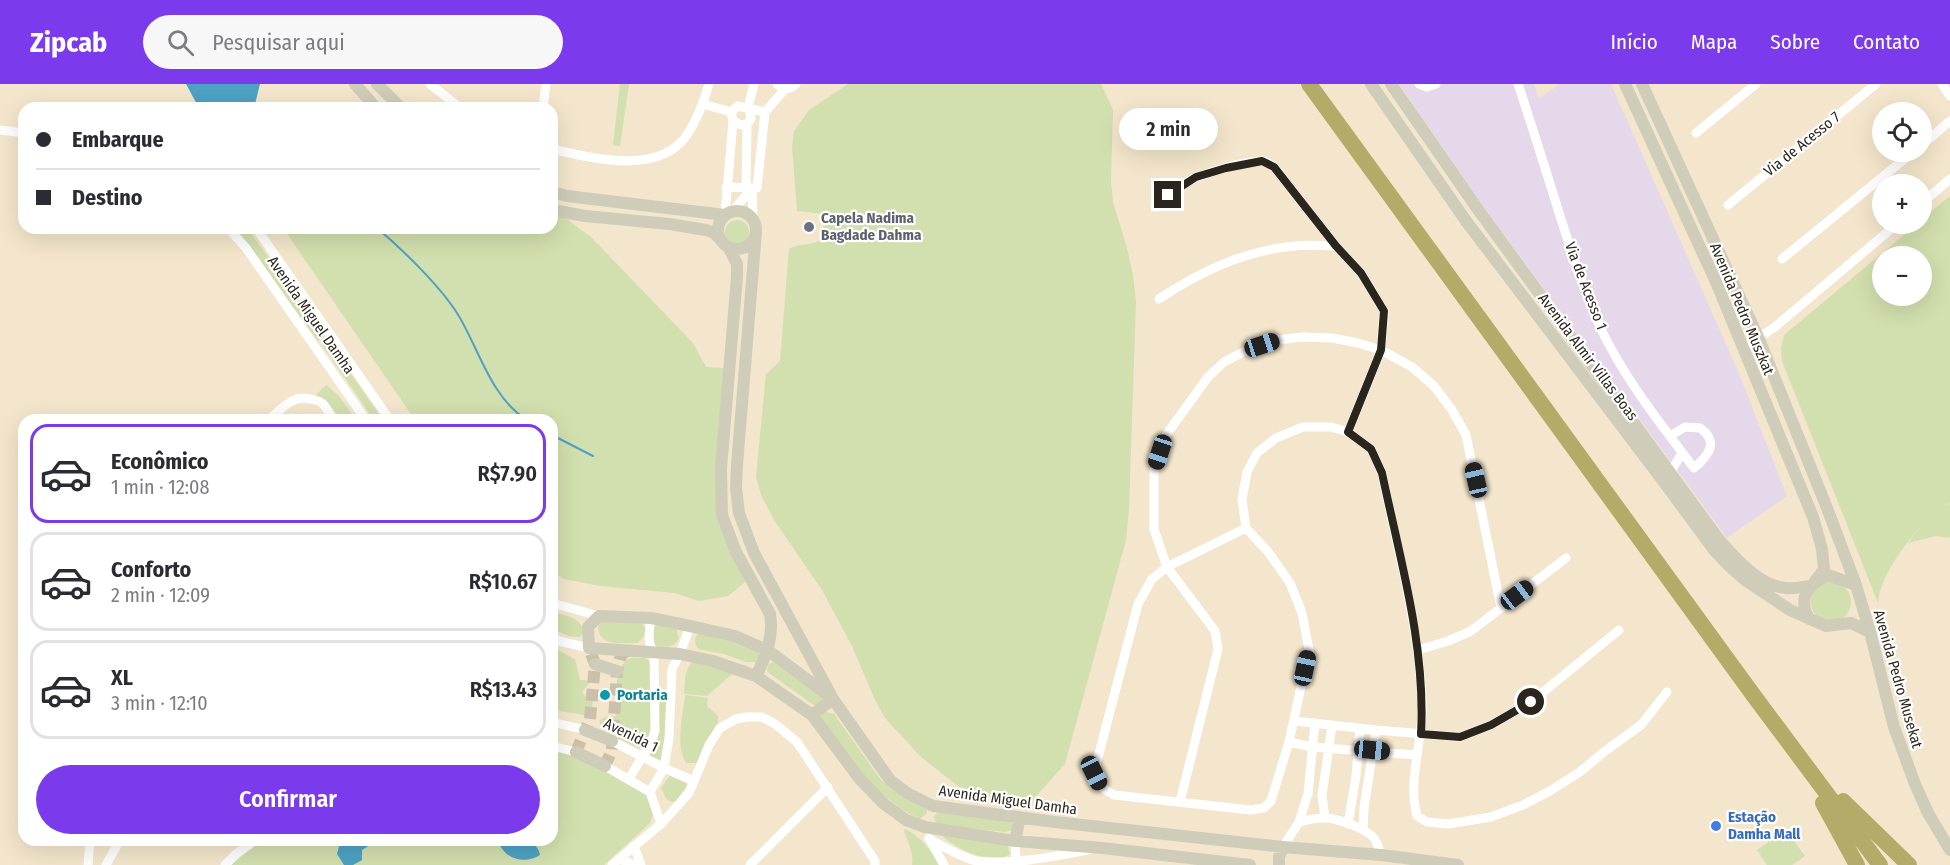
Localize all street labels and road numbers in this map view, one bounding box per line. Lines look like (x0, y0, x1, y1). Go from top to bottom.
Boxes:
street label: Via de Acesso 7 (1760, 108, 1844, 180)
street label: Via de Acesso 1 (1561, 240, 1611, 332)
street label: Avenida Pedro Muszkat (1706, 240, 1778, 378)
street label: Avenida Miguel Damha (264, 253, 358, 377)
street label: Avenida Almir Villas Boas (1534, 290, 1642, 424)
street label: Avenida Pedro Musekat (1870, 608, 1926, 750)
street label: Avenida 1 (601, 714, 661, 756)
street label: Avenida Miguel Damha (938, 781, 1078, 819)

